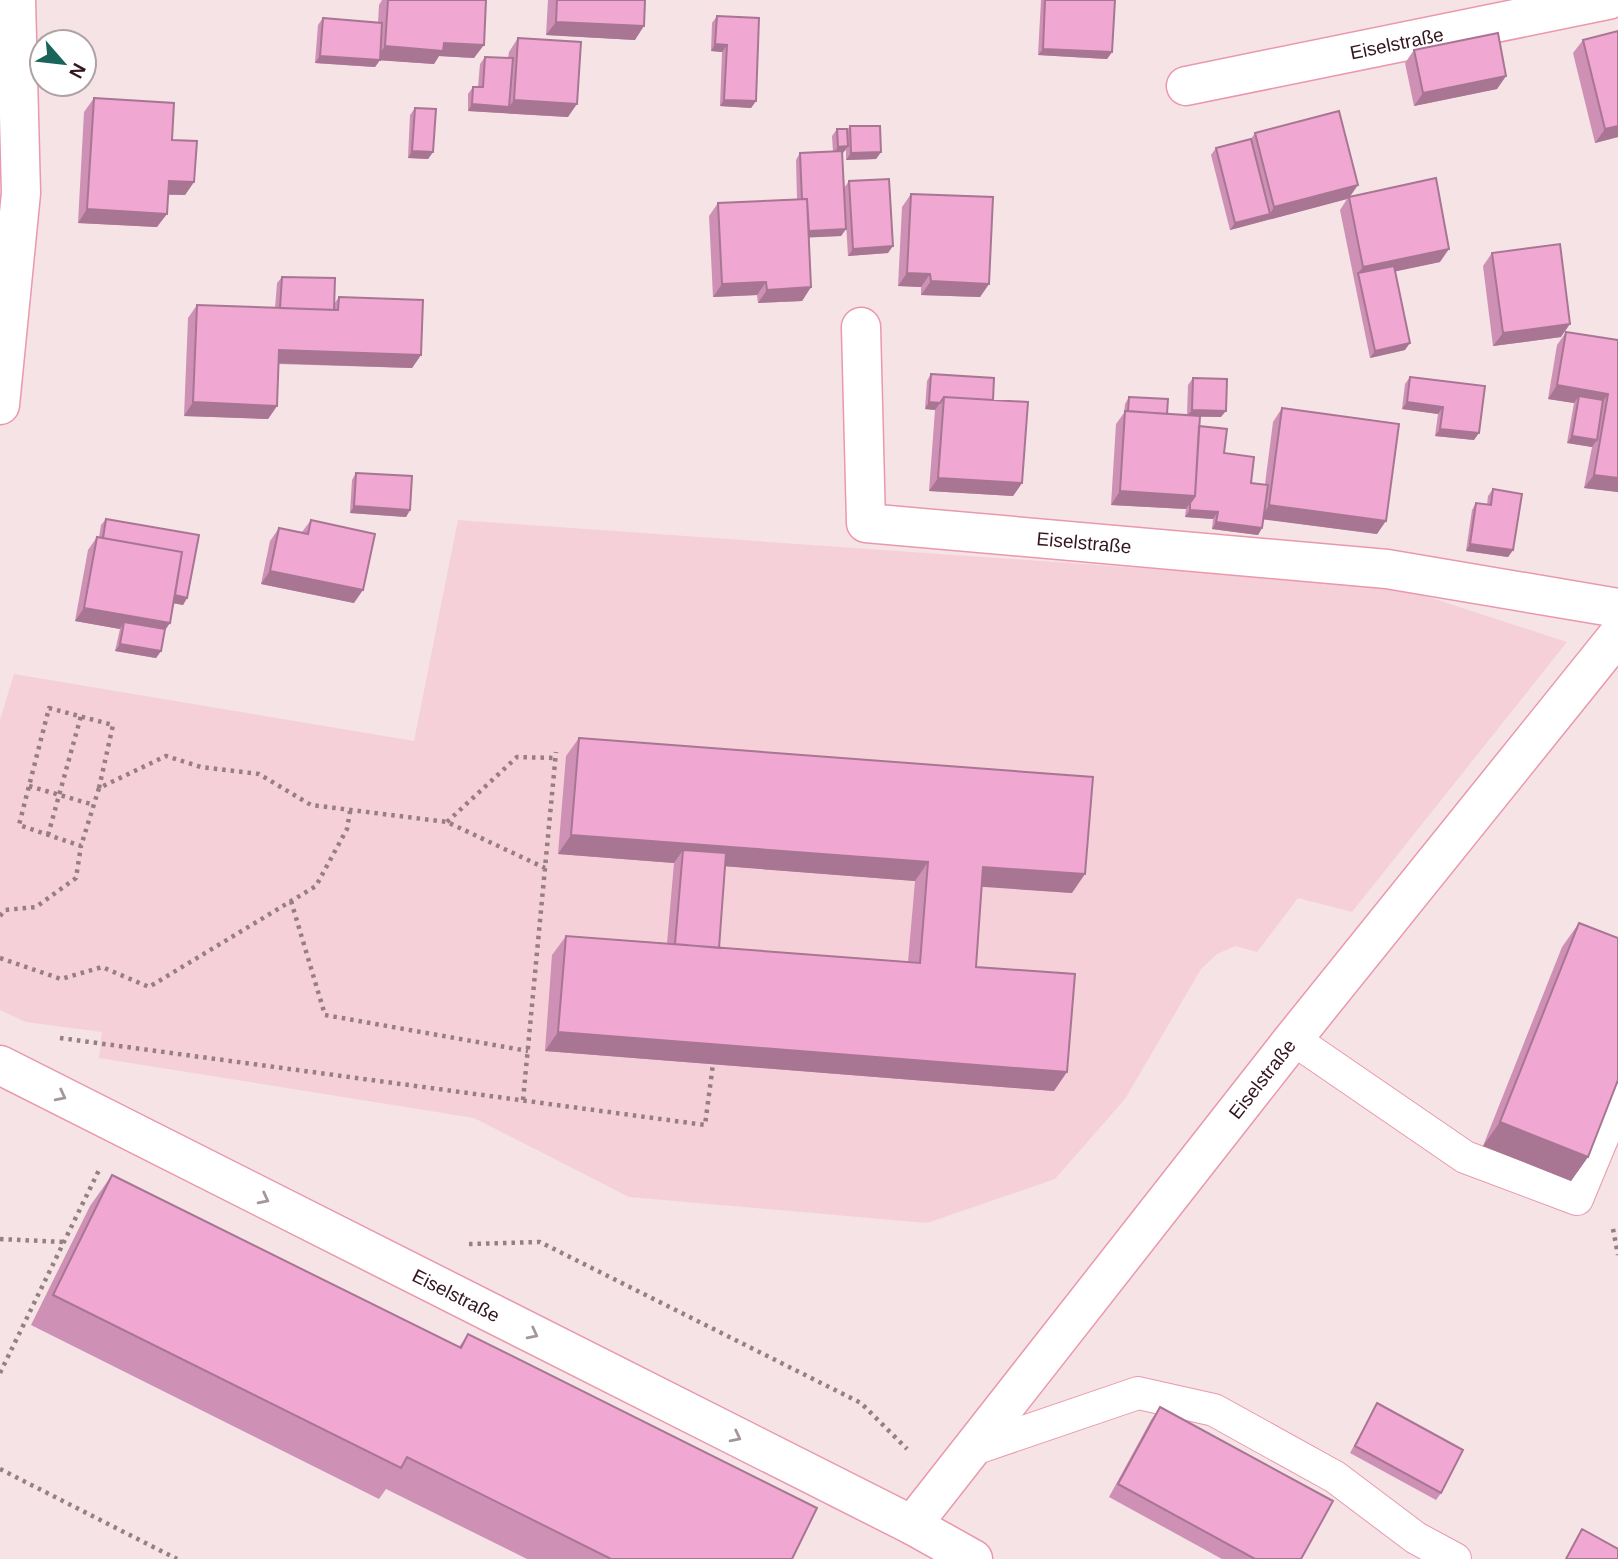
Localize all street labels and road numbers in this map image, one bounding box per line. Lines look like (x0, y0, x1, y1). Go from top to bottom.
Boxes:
street label: Eiselstraße (1348, 23, 1445, 63)
street label: Eiselstraße (1036, 528, 1132, 557)
street label: Eiselstraße (1224, 1035, 1299, 1123)
street label: Eiselstraße (409, 1264, 503, 1326)

